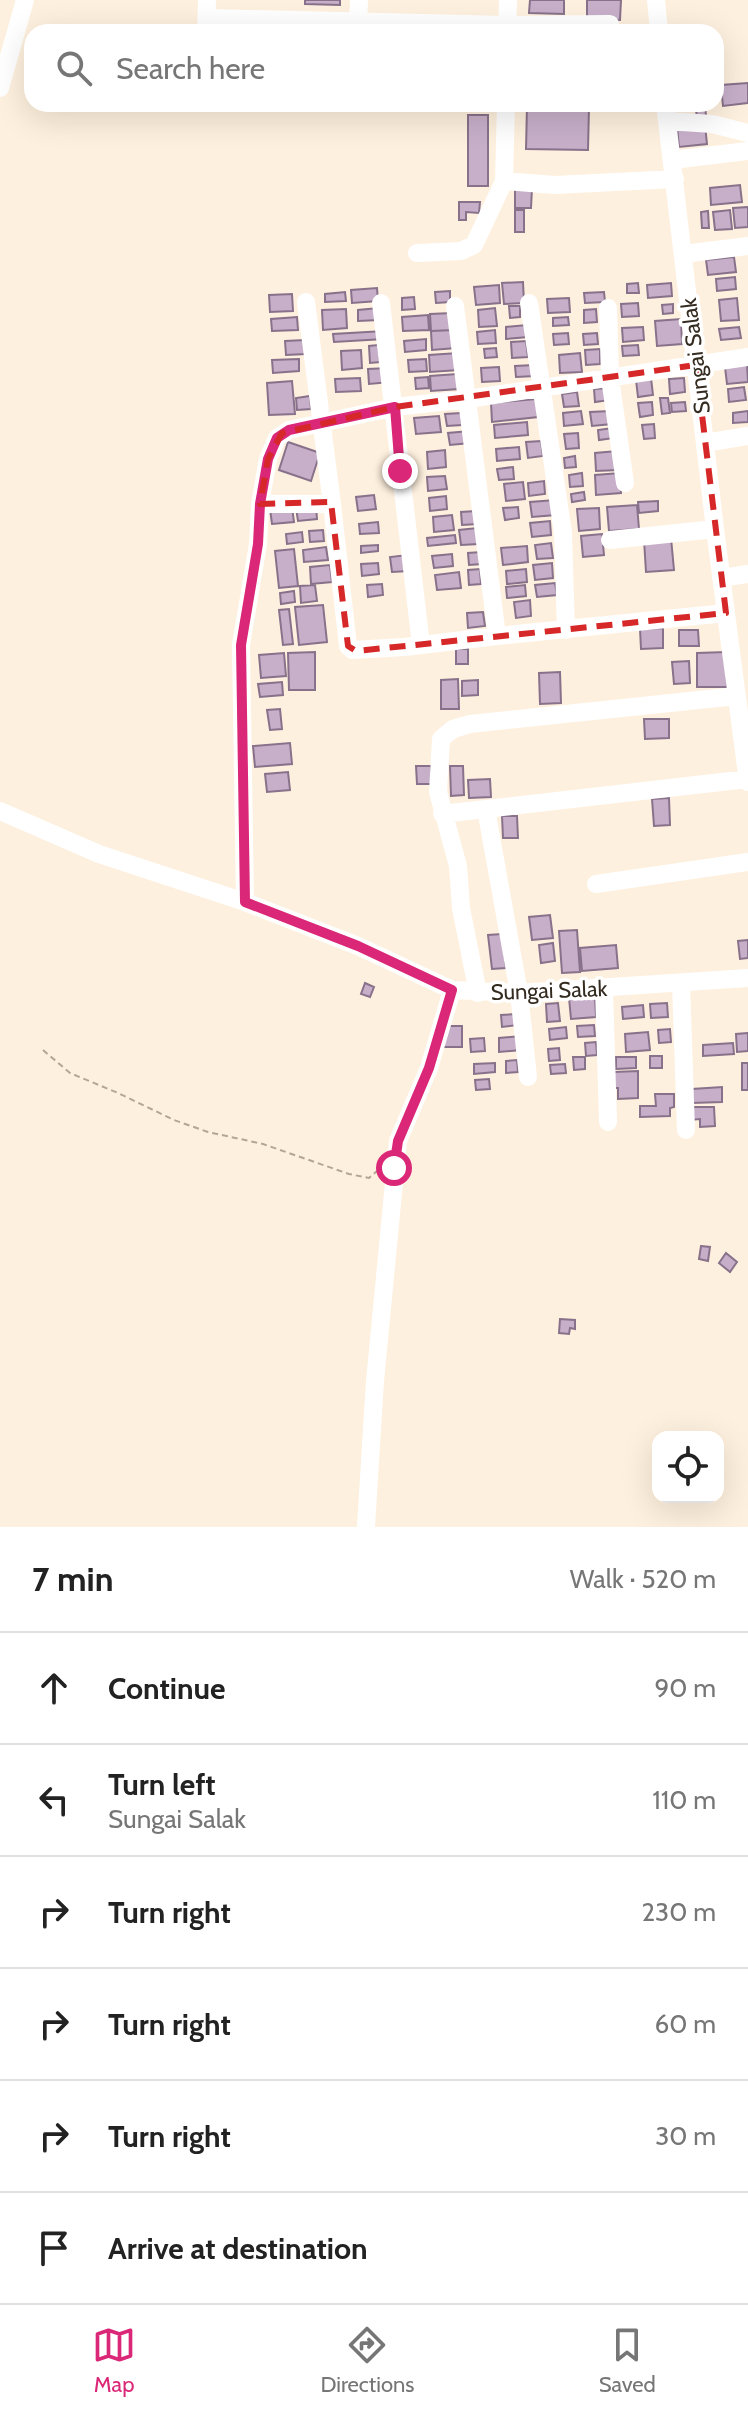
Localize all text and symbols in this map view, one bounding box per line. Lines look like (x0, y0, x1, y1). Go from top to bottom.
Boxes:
search box (24, 24, 724, 112)
icon: search (52, 46, 96, 90)
text: Search here (116, 50, 265, 87)
street label: Sungai Salak (675, 296, 716, 415)
route end (382, 453, 418, 489)
street label: Sungai Salak (490, 975, 608, 1006)
route start (376, 1150, 412, 1186)
map controls (652, 1431, 724, 1503)
button: locate (652, 1431, 724, 1503)
text: 7 min (32, 1558, 113, 1600)
text: Walk · 520 m (570, 1563, 716, 1595)
icon: ahead (32, 1666, 76, 1710)
text: Continue (108, 1670, 225, 1707)
text: 90 m (654, 1672, 716, 1704)
text: Turn left (108, 1766, 216, 1803)
icon: left (32, 1778, 76, 1822)
text: 110 m (652, 1784, 716, 1816)
text: Sungai Salak (108, 1803, 246, 1835)
icon: right (32, 1890, 76, 1934)
text: Turn right (108, 1894, 231, 1931)
text: 230 m (642, 1896, 716, 1928)
icon: right (32, 2002, 76, 2046)
text: Turn right (108, 2006, 231, 2043)
text: 60 m (654, 2008, 716, 2040)
icon: right (32, 2114, 76, 2158)
text: Turn right (108, 2118, 231, 2155)
text: 30 m (655, 2120, 716, 2152)
icon: arrive (32, 2226, 76, 2270)
text: Arrive at destination (108, 2230, 368, 2267)
tab: Map (92, 2323, 136, 2398)
tab: Directions (320, 2323, 414, 2398)
tab: Saved (599, 2323, 656, 2398)

